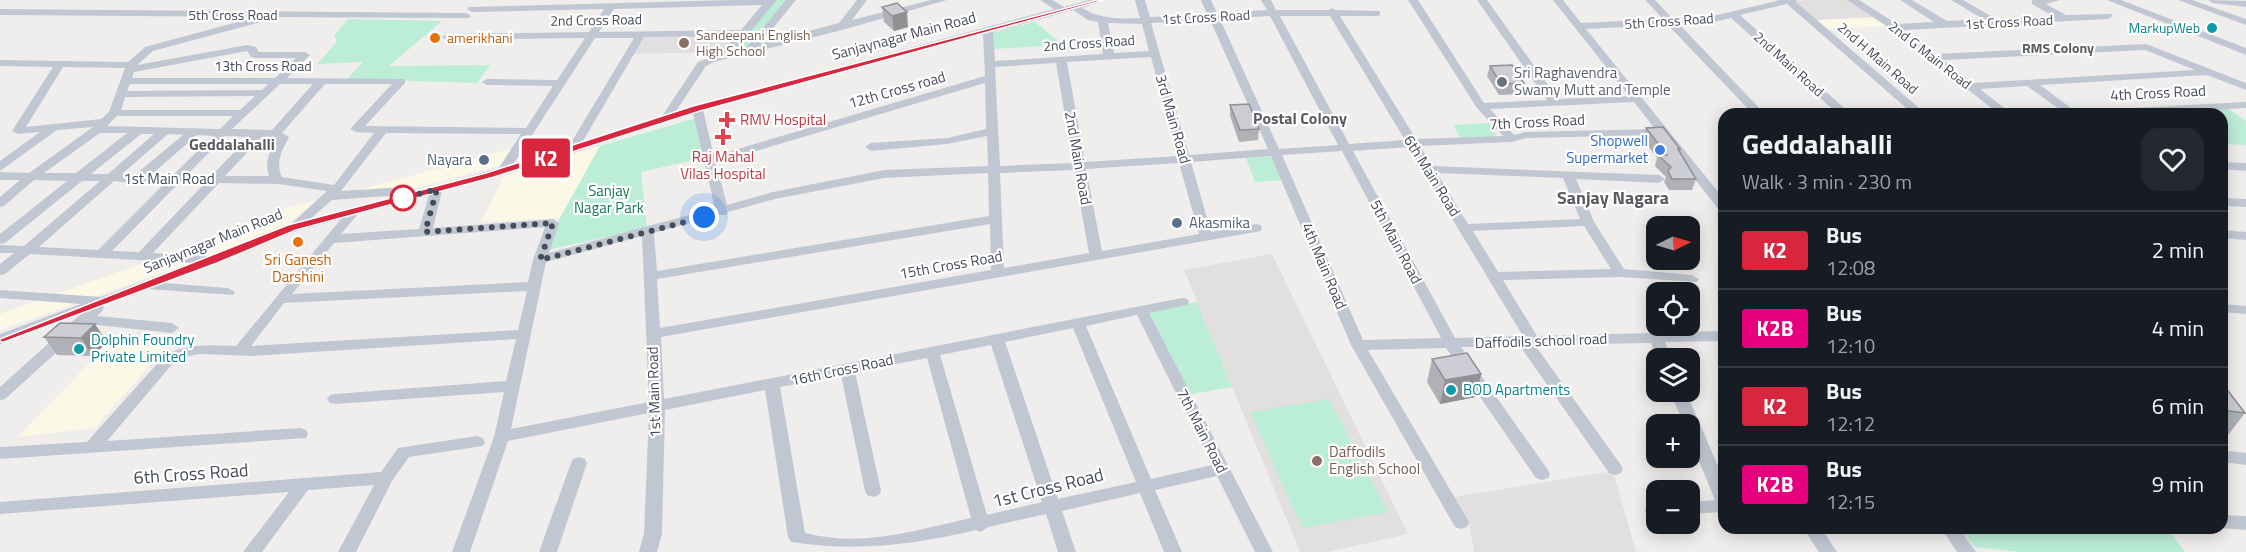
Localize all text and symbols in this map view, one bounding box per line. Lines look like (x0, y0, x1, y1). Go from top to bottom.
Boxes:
street label: 5th Cross Road (188, 4, 278, 25)
street label: 1st Cross Road (1161, 4, 1251, 29)
street label: Sanjaynagar Main Road (829, 5, 978, 66)
street label: 5th Cross Road (1624, 7, 1714, 34)
street label: 2nd Cross Road (550, 8, 642, 31)
street label: 1st Cross Road (1964, 9, 2054, 34)
street label: 2nd G Main Road (1884, 15, 1976, 94)
street label: 2nd H Main Road (1833, 17, 1923, 99)
place label: MarkupWeb (2129, 17, 2200, 38)
marker: MarkupWeb (2205, 21, 2219, 35)
place label: Sandeepani English High School (696, 24, 811, 61)
street label: 2nd Main Road (1749, 26, 1829, 101)
place label: amerikhani (447, 27, 513, 48)
street label: 2nd Cross Road (1042, 29, 1136, 56)
marker: amerikhani (428, 31, 442, 45)
marker: Sandeepani English High School (677, 36, 691, 50)
district label: RMS Colony (2022, 37, 2094, 58)
street label: 13th Cross Road (214, 55, 312, 76)
place label: Sri Raghavendra Swamy Mutt and Temple (1514, 61, 1671, 101)
street label: 12th Cross road (846, 65, 948, 114)
street label: 3rd Main Road (1150, 72, 1197, 166)
marker: Sri Raghavendra Swamy Mutt and Temple (1495, 75, 1509, 89)
street label: 4th Cross Road (2110, 79, 2206, 106)
district label: Postal Colony (1253, 106, 1347, 130)
place label: RMV Hospital (740, 108, 826, 131)
street label: 7th Cross Road (1489, 108, 1585, 135)
street label: 2nd Main Road (1059, 109, 1098, 207)
marker: RMV Hospital (718, 111, 736, 129)
text: Geddalahalli (1742, 122, 1892, 165)
marker: Raj Mahal Vilas Hospital (714, 128, 732, 146)
button: heart (2141, 128, 2204, 191)
place label: Shopwell Supermarket (1566, 129, 1649, 169)
street label: 6th Main Road (1398, 131, 1467, 221)
district label: Geddalahalli (189, 132, 275, 156)
line badge: K2 (519, 138, 573, 178)
text: K2 (534, 142, 558, 174)
marker: Shopwell Supermarket (1653, 143, 1667, 157)
place label: Raj Mahal Vilas Hospital (680, 145, 766, 185)
place label: Nayara (427, 148, 472, 171)
marker: Nayara (477, 153, 491, 167)
text: Walk · 3 min · 230 m (1742, 166, 1912, 197)
street label: 1st Main Road (123, 167, 215, 190)
park label: Sanjay Nagar Park (574, 179, 644, 219)
district label: Sanjay Nagara (1557, 184, 1669, 211)
unlabelled marker (390, 185, 416, 211)
street label: 5th Main Road (1365, 196, 1428, 288)
street label: Sanjaynagar Main Road (140, 202, 286, 279)
your location (689, 202, 719, 232)
place label: Akasmika (1189, 211, 1251, 234)
marker: Akasmika (1170, 216, 1184, 230)
north arrow (1646, 216, 1700, 270)
map controls (1646, 216, 1700, 534)
text: Bus (1826, 218, 1862, 252)
street label: 4th Main Road (1296, 219, 1353, 313)
text: 2 min (2152, 233, 2204, 267)
text: K2 (1763, 234, 1787, 266)
marker: Sri Ganesh Darshini (291, 235, 305, 249)
street label: 15th Cross Road (898, 244, 1004, 285)
place label: Sri Ganesh Darshini (264, 248, 332, 288)
text: 12:08 (1826, 252, 1875, 283)
button: locate (1646, 282, 1700, 336)
text: Bus (1826, 296, 1862, 330)
text: 4 min (2152, 311, 2204, 345)
text: K2B (1756, 312, 1794, 344)
street label: Daffodils school road (1474, 327, 1608, 354)
place label: Dolphin Foundry Private Limited (91, 328, 195, 368)
text: 12:10 (1826, 330, 1875, 361)
marker: Dolphin Foundry Private Limited (72, 342, 86, 356)
street label: 1st Main Road (640, 346, 667, 438)
street label: 16th Cross Road (789, 347, 895, 392)
button: layers (1646, 348, 1700, 402)
text: Bus (1826, 374, 1862, 408)
place label: BOD Apartments (1463, 378, 1570, 401)
marker: BOD Apartments (1444, 383, 1458, 397)
street label: 7th Main Road (1171, 384, 1234, 477)
text: 6 min (2152, 389, 2204, 423)
text: K2 (1763, 390, 1787, 422)
text: 12:12 (1826, 408, 1875, 439)
button: + (1646, 414, 1700, 468)
place label: Daffodils English School (1329, 440, 1420, 480)
text: Bus (1826, 452, 1862, 486)
marker: Daffodils English School (1310, 454, 1324, 468)
street label: 6th Cross Road (133, 456, 249, 491)
street label: 1st Cross Road (989, 461, 1106, 514)
text: 9 min (2152, 467, 2204, 501)
text: K2B (1756, 468, 1794, 500)
button: − (1646, 480, 1700, 534)
text: 12:15 (1826, 486, 1875, 517)

